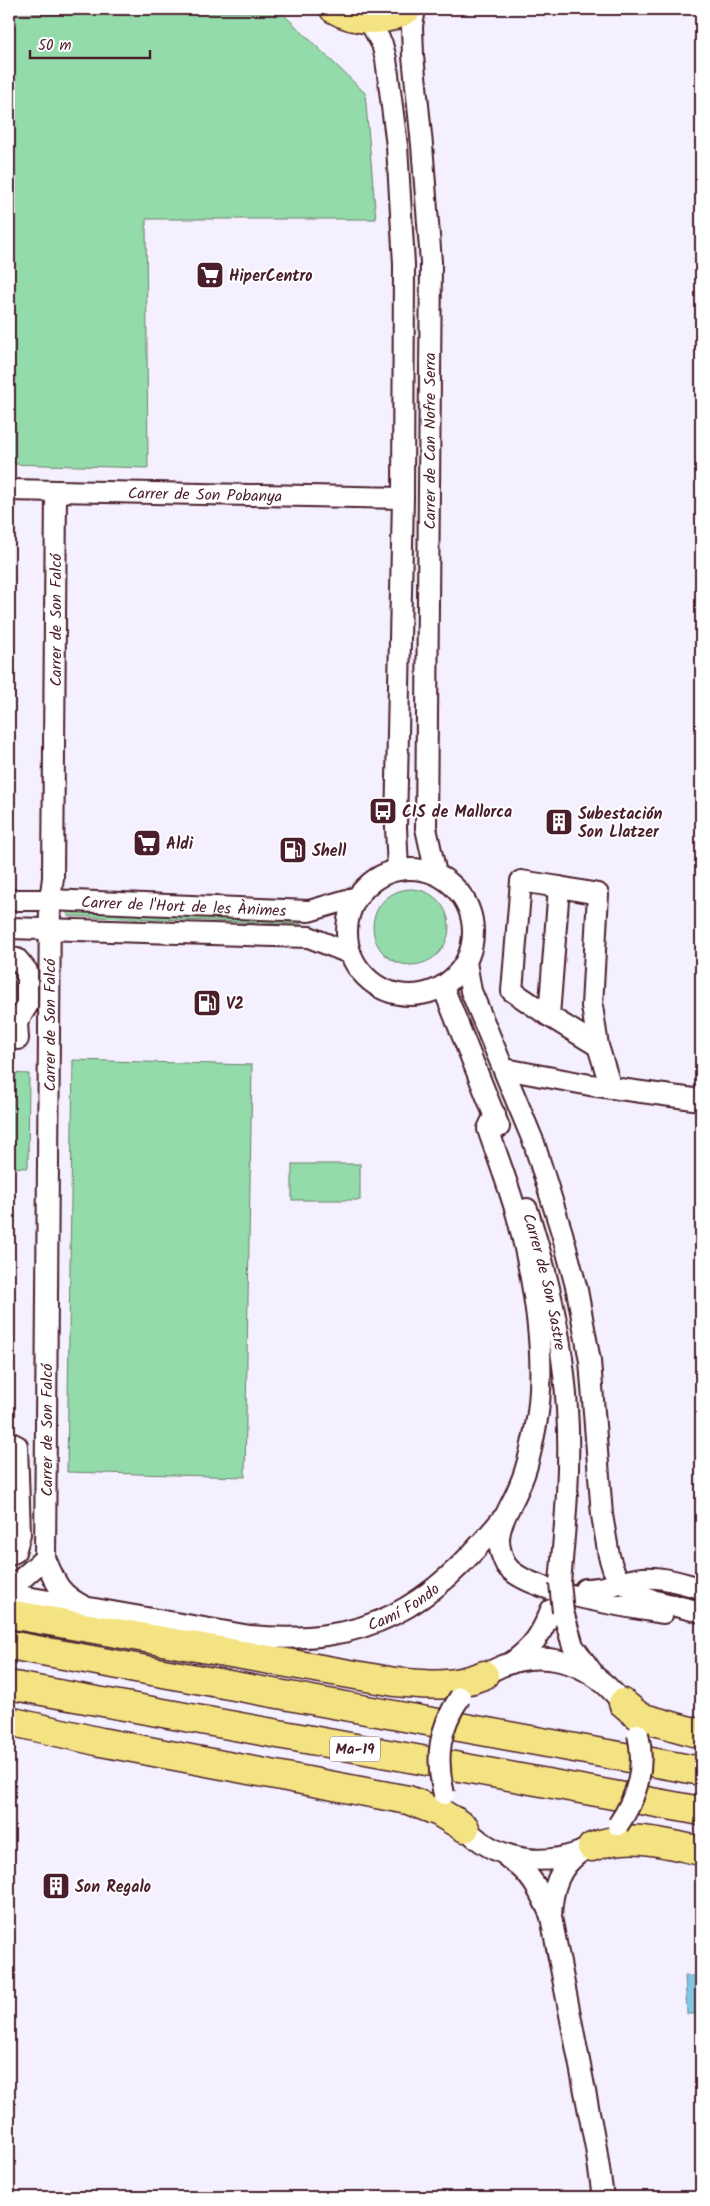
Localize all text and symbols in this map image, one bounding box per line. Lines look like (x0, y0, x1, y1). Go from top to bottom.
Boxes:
scale bar (30, 28, 150, 60)
text: 50 m (38, 34, 72, 58)
supermarket icon: HiperCentro (195, 260, 225, 290)
place label: HiperCentro (229, 264, 313, 289)
street label: Carrer de Can Nofre Serra (418, 352, 443, 530)
street label: Carrer de Son Pobanya (128, 481, 282, 510)
street label: Carrer de Son Falcó (44, 553, 69, 687)
bus stop icon: CIS de Mallorca (368, 796, 398, 826)
place label: CIS de Mallorca (402, 800, 512, 825)
place label: Subestación Son Llatzer (578, 802, 663, 845)
building icon: Subestación Son Llatzer (544, 807, 574, 837)
supermarket icon: Aldi (132, 828, 162, 858)
place label: Aldi (166, 832, 194, 857)
fuel station icon: Shell (278, 835, 308, 865)
place label: Shell (312, 839, 347, 864)
street label: Carrer de l'Hort de les Ànimes (81, 890, 287, 924)
street label: Carrer de Son Falcó (38, 958, 63, 1092)
fuel station icon: V2 (192, 988, 222, 1018)
place label: V2 (226, 992, 244, 1017)
street label: Carrer de Son Sastre (515, 1210, 572, 1352)
street label: Carrer de Son Falcó (35, 1363, 60, 1497)
street label: Camí Fondo (364, 1577, 446, 1638)
road number: Ma-19 (330, 1736, 380, 1762)
building icon: Son Regalo (41, 1871, 71, 1901)
place label: Son Regalo (75, 1875, 151, 1900)

